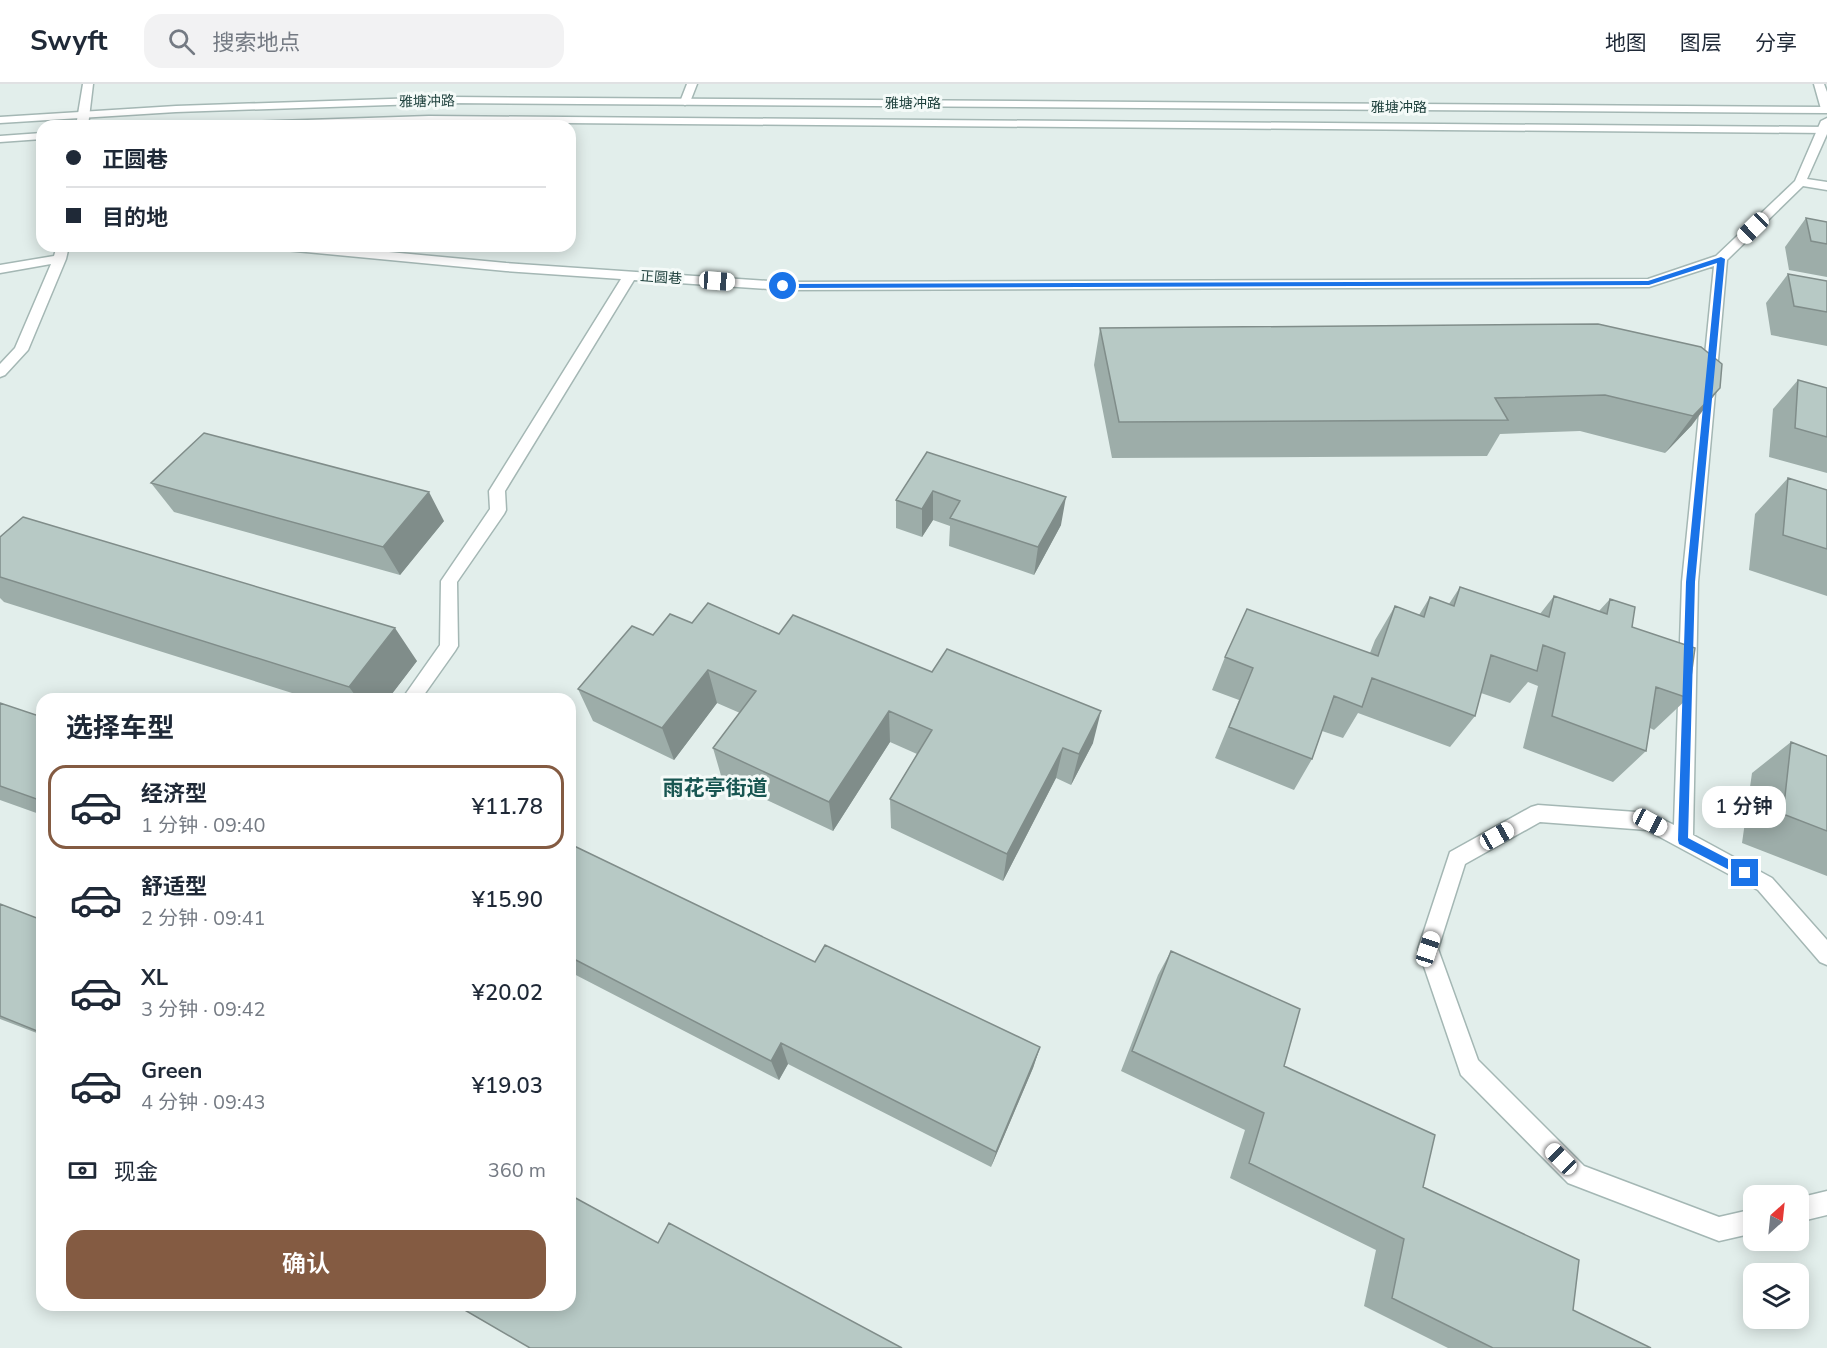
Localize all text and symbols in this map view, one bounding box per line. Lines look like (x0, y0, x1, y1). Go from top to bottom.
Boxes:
search box (144, 14, 564, 68)
text: Swyft (30, 22, 108, 60)
icon: search (165, 25, 198, 58)
text: 搜索地点 (213, 28, 301, 58)
text: 地图 (1605, 29, 1647, 57)
text: 图层 (1680, 29, 1722, 57)
text: 分享 (1755, 29, 1797, 57)
street label: 雅塘冲路 (399, 92, 455, 111)
street label: 雅塘冲路 (885, 94, 941, 113)
street label: 雅塘冲路 (1371, 98, 1427, 117)
text: 正圆巷 (102, 145, 168, 175)
text: 目的地 (102, 203, 168, 233)
car (1734, 209, 1772, 247)
street label: 正圆巷 (639, 267, 683, 288)
car (698, 271, 736, 291)
route start (769, 272, 796, 299)
text: 选择车型 (66, 710, 174, 747)
district label: 雨花亭街道 (663, 774, 768, 802)
text: 经济型 (141, 779, 207, 809)
icon: car (69, 780, 123, 834)
callout: 1 分钟 (1703, 786, 1787, 828)
text: ¥11.78 (472, 792, 543, 822)
text: 1 分钟 (1715, 793, 1773, 820)
car (1630, 806, 1670, 838)
text: 1 分钟 · 09:40 (141, 812, 266, 839)
car (1477, 819, 1517, 853)
route end (1731, 859, 1758, 886)
text: 舒适型 (141, 872, 207, 902)
icon: car (69, 873, 123, 927)
text: ¥15.90 (472, 885, 543, 915)
text: 2 分钟 · 09:41 (141, 905, 266, 932)
car (1414, 929, 1442, 969)
text: XL (141, 963, 168, 993)
icon: car (69, 966, 123, 1020)
text: ¥20.02 (472, 978, 543, 1008)
text: 3 分钟 · 09:42 (141, 996, 266, 1023)
text: Green (141, 1056, 202, 1086)
icon: car (69, 1059, 123, 1113)
text: ¥19.03 (472, 1071, 543, 1101)
text: 4 分钟 · 09:43 (141, 1089, 266, 1116)
car (1542, 1140, 1580, 1178)
icon: cash (66, 1154, 99, 1187)
text: 现金 (114, 1157, 158, 1187)
text: 360 m (488, 1157, 546, 1184)
north arrow (1743, 1185, 1809, 1251)
map controls (1743, 1185, 1809, 1329)
button: 确认 (66, 1230, 546, 1299)
button: layers (1743, 1263, 1809, 1329)

